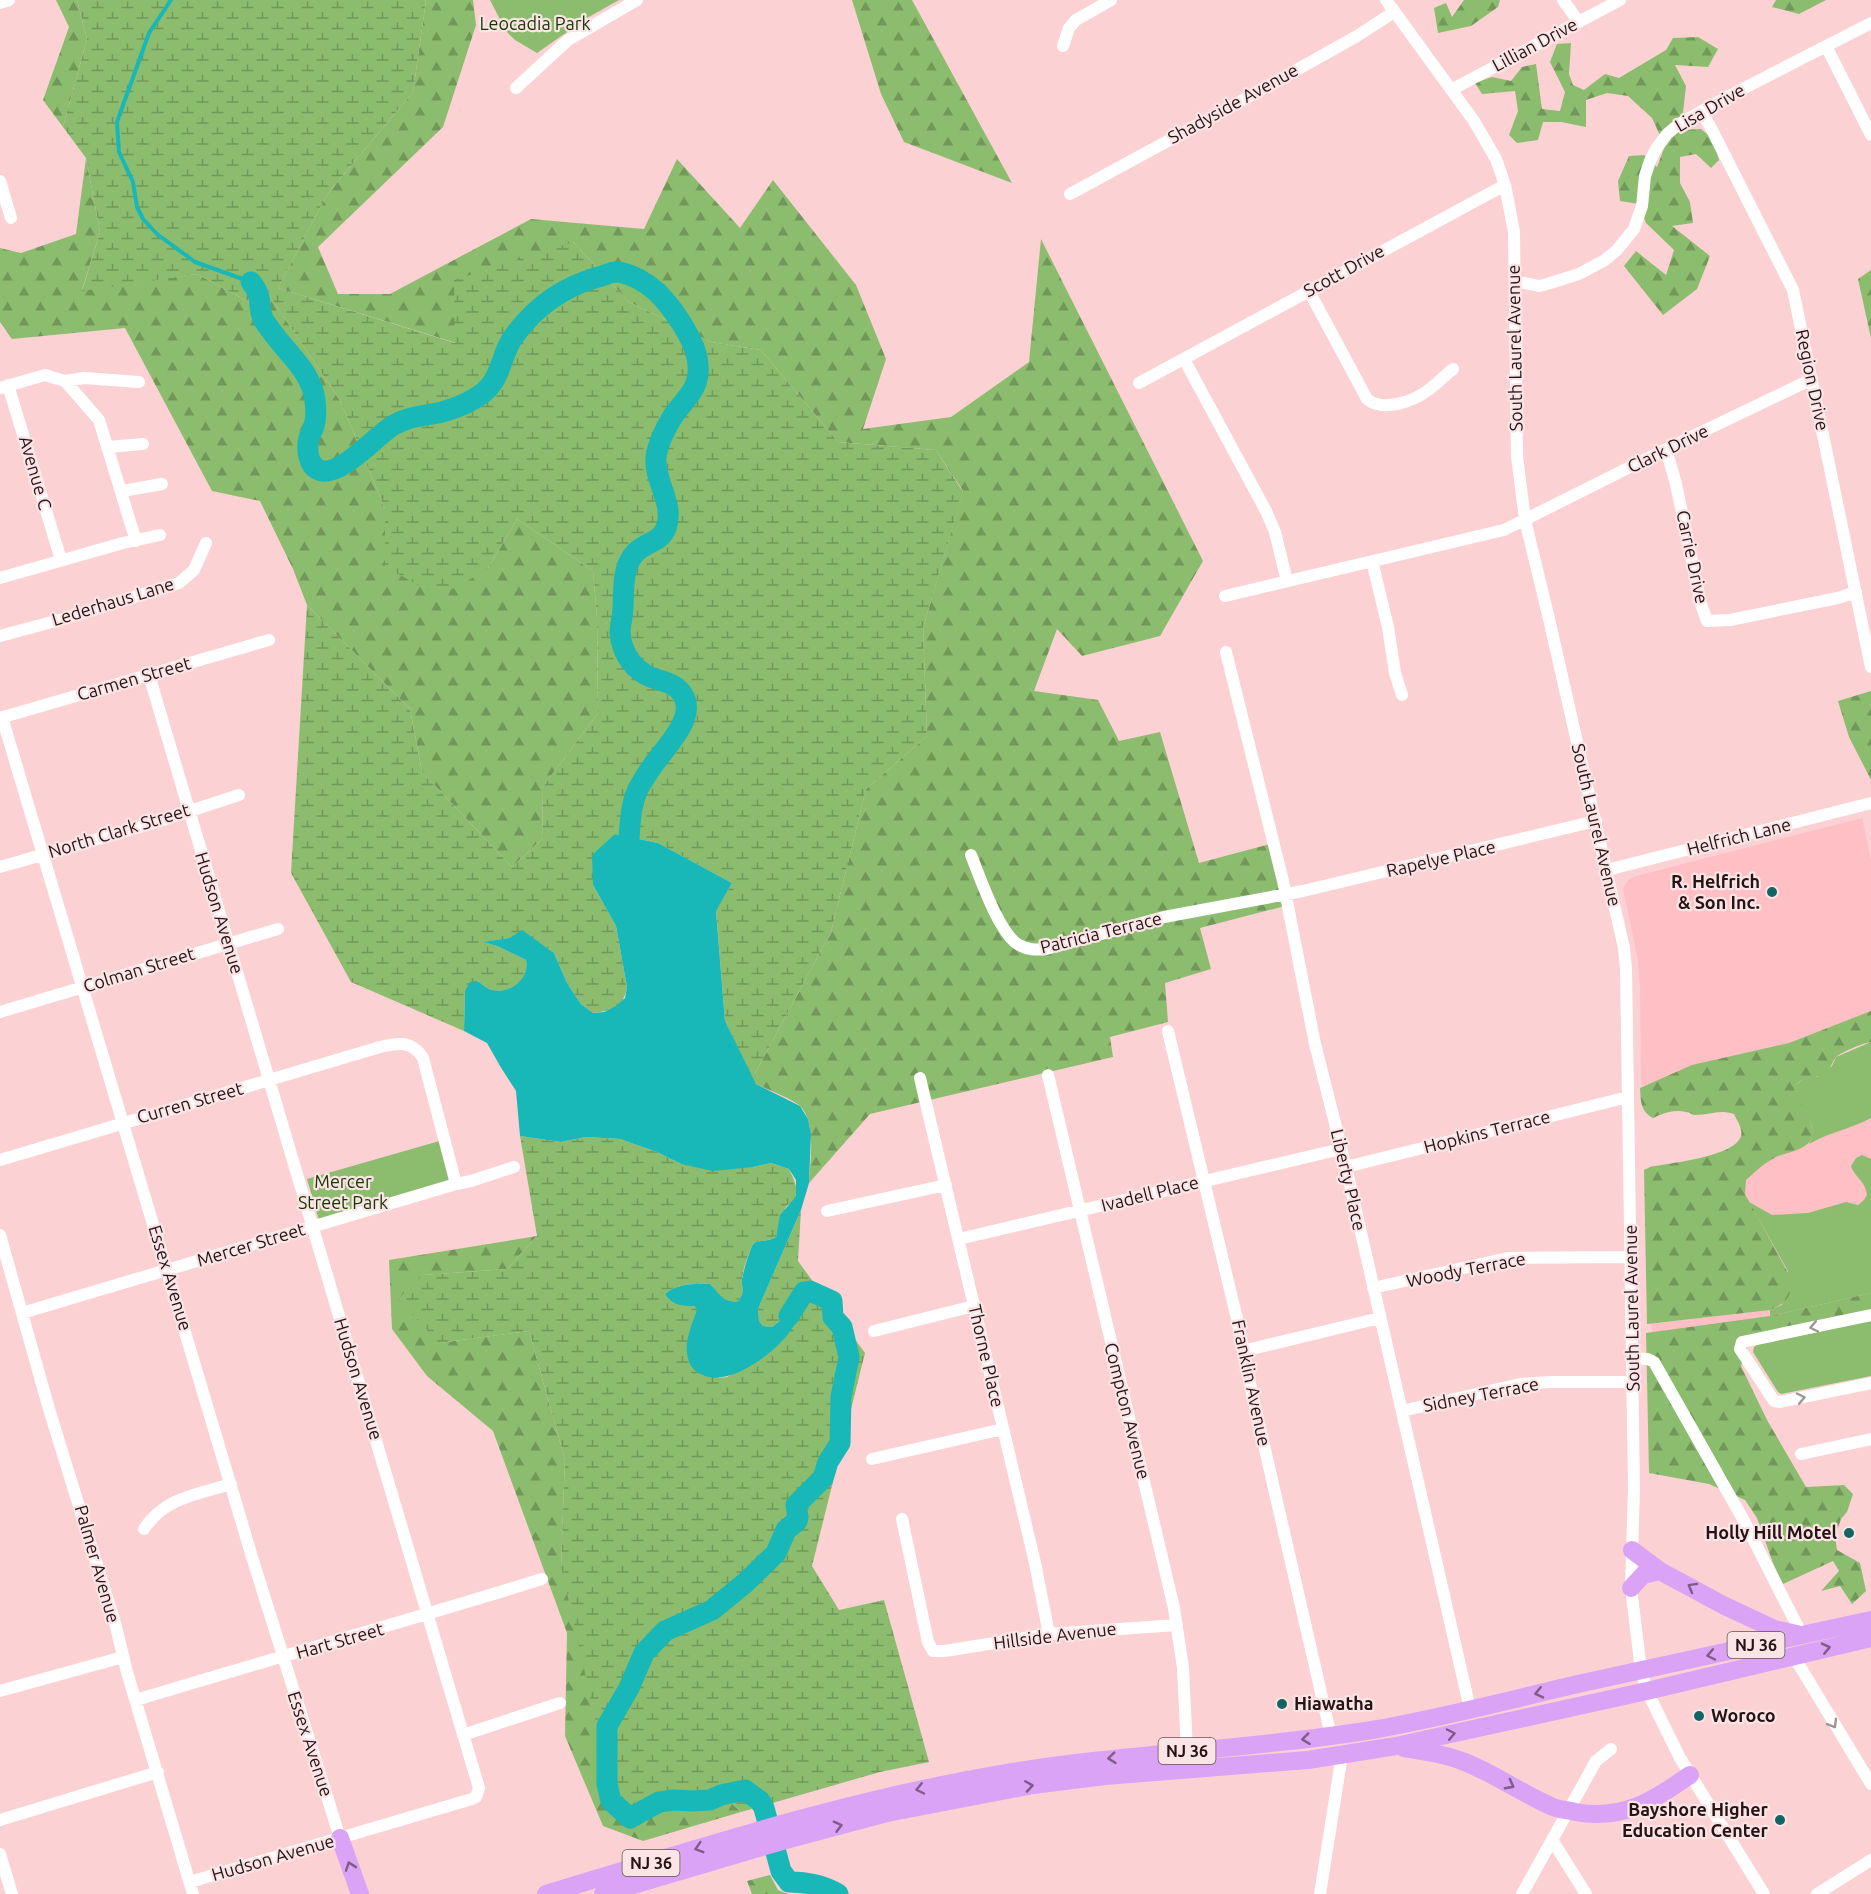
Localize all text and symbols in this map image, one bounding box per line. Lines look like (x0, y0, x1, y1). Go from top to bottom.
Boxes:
park label: Leocadia Park (479, 13, 591, 33)
street label: Lillian Drive (1489, 13, 1581, 75)
street label: Shadyside Avenue (1164, 59, 1301, 147)
street label: Lisa Drive (1671, 79, 1748, 135)
street label: Scott Drive (1300, 240, 1387, 300)
street label: South Laurel Avenue (1503, 265, 1525, 432)
street label: Region Drive (1792, 327, 1834, 432)
street label: Clark Drive (1624, 420, 1711, 476)
street label: Avenue C (16, 434, 56, 512)
street label: Carrie Drive (1673, 508, 1713, 605)
street label: Lederhaus Lane (49, 573, 176, 629)
street label: Carmen Street (75, 652, 193, 704)
street label: South Laurel Avenue (1568, 741, 1625, 908)
street label: North Clark Street (45, 799, 192, 861)
street label: Helfrich Lane (1685, 813, 1793, 859)
street label: Rapelye Place (1384, 836, 1497, 880)
street label: Hudson Avenue (192, 849, 248, 976)
place label: R. Helfrich & Son Inc. (1671, 871, 1760, 912)
marker: R. Helfrich & Son Inc. (1765, 885, 1779, 899)
street label: Patricia Terrace (1038, 907, 1164, 957)
street label: Colman Street (80, 943, 197, 996)
street label: Curren Street (134, 1077, 245, 1127)
street label: Hopkins Terrace (1422, 1106, 1552, 1156)
street label: Liberty Place (1328, 1127, 1370, 1233)
park label: Mercer Street Park (298, 1171, 388, 1212)
street label: Ivadell Place (1099, 1171, 1201, 1215)
street label: Mercer Street (194, 1218, 307, 1270)
street label: Essex Avenue (145, 1222, 197, 1333)
street label: South Laurel Avenue (1620, 1225, 1642, 1392)
street label: Woody Terrace (1405, 1248, 1527, 1290)
street label: Thorne Place (965, 1302, 1009, 1409)
street label: Hudson Avenue (331, 1315, 387, 1442)
street label: Franklin Avenue (1229, 1318, 1275, 1448)
one-way arrow (1809, 1320, 1819, 1333)
street label: Compton Avenue (1101, 1340, 1155, 1481)
street label: Sidney Terrace (1421, 1373, 1540, 1415)
one-way arrow (1796, 1392, 1806, 1405)
street label: Palmer Avenue (72, 1503, 124, 1625)
place label: Holly Hill Motel (1705, 1522, 1838, 1542)
marker: Holly Hill Motel (1842, 1526, 1856, 1540)
one-way arrow (1687, 1583, 1698, 1594)
street label: Hart Street (294, 1618, 386, 1662)
street label: Hillside Avenue (992, 1618, 1118, 1652)
road number: NJ 36 (1728, 1632, 1784, 1658)
one-way arrow (1821, 1642, 1831, 1655)
one-way arrow (1707, 1648, 1717, 1661)
one-way arrow (1534, 1686, 1544, 1699)
street label: Essex Avenue (285, 1689, 337, 1799)
place label: Hiawatha (1294, 1693, 1373, 1713)
marker: Hiawatha (1275, 1697, 1289, 1711)
place label: Woroco (1711, 1705, 1776, 1725)
marker: Woroco (1692, 1709, 1706, 1723)
one-way arrow (1826, 1718, 1838, 1728)
one-way arrow (1446, 1728, 1456, 1741)
one-way arrow (1302, 1732, 1311, 1744)
road number: NJ 36 (1158, 1738, 1216, 1764)
one-way arrow (1108, 1751, 1117, 1764)
one-way arrow (1504, 1778, 1514, 1789)
one-way arrow (1024, 1781, 1034, 1793)
one-way arrow (915, 1782, 925, 1795)
place label: Bayshore Higher Education Center (1622, 1799, 1769, 1840)
marker: Bayshore Higher Education Center (1773, 1813, 1787, 1827)
one-way arrow (832, 1821, 843, 1833)
street label: Hudson Avenue (209, 1830, 336, 1884)
one-way arrow (694, 1841, 705, 1853)
road number: NJ 36 (622, 1850, 680, 1876)
one-way arrow (344, 1862, 357, 1872)

